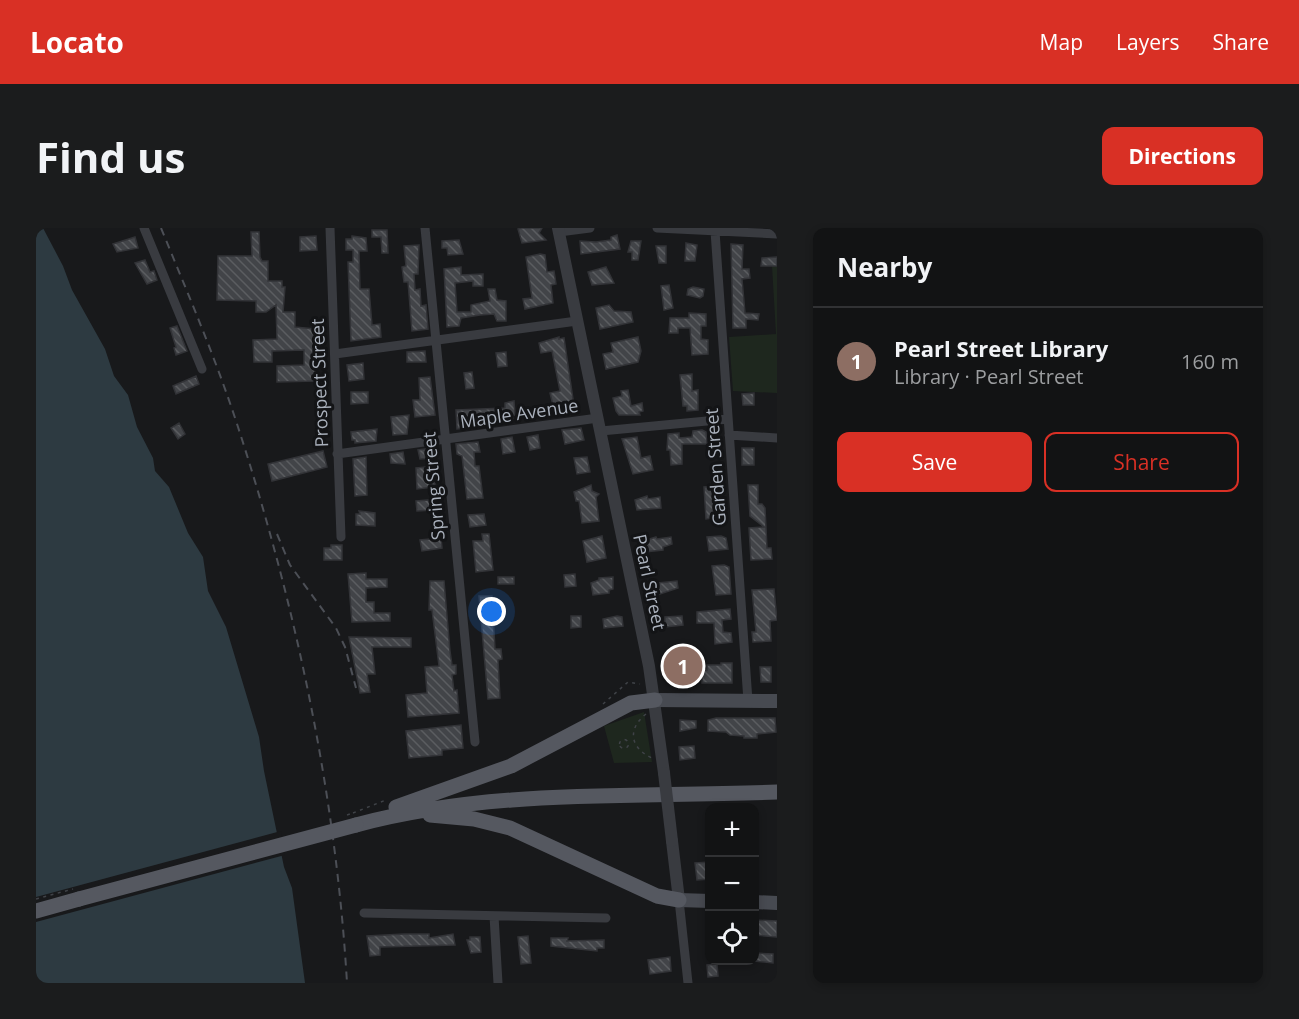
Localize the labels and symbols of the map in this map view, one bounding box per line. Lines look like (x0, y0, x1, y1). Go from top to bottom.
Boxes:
street label: Prospect Street (305, 318, 333, 448)
street label: Maple Avenue (458, 393, 580, 433)
street label: Garden Street (699, 408, 731, 526)
street label: Spring Street (416, 431, 450, 541)
street label: Pearl Street (628, 532, 672, 632)
your location (477, 597, 506, 626)
pin: 1 (664, 644, 702, 688)

